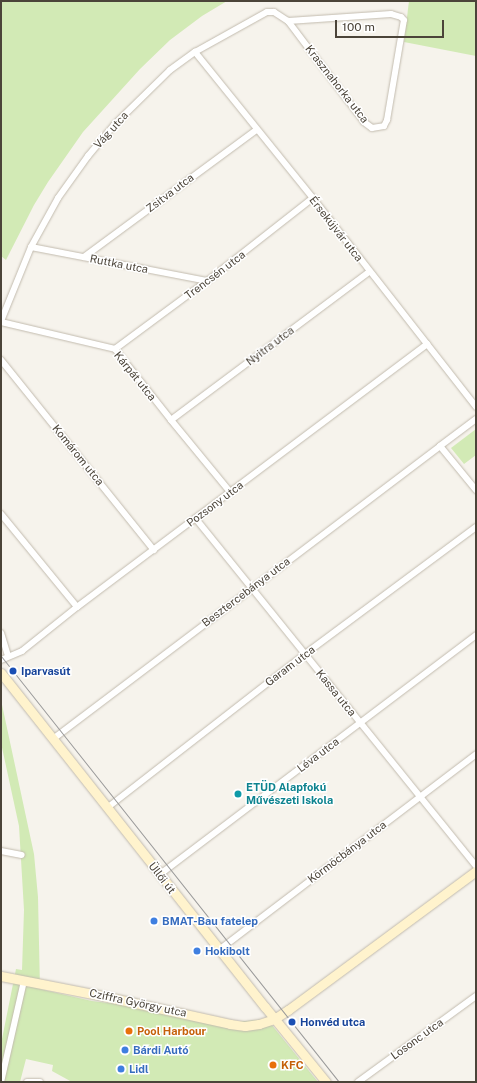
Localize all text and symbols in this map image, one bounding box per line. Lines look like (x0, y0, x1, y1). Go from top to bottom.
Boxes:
scale bar (337, 12, 446, 38)
text: 100 m (342, 20, 375, 34)
street label: Krasznahorka utca (303, 43, 371, 125)
street label: Vág utca (91, 109, 131, 151)
street label: Zsitva utca (144, 171, 196, 215)
street label: Érsekújvár utca (306, 194, 366, 264)
street label: Trencsén utca (182, 248, 248, 302)
street label: Ruttka utca (89, 252, 149, 276)
street label: Nyitra utca (243, 324, 297, 368)
street label: Kárpát utca (111, 349, 159, 403)
street label: Komárom utca (50, 422, 106, 488)
street label: Pozsony utca (184, 478, 246, 530)
street label: Besztercebánya utca (199, 555, 293, 629)
street label: Garam utca (262, 643, 318, 689)
place label: Iparvasút (21, 664, 71, 678)
marker: Iparvasút (8, 666, 18, 676)
street label: Kassa utca (313, 667, 359, 719)
street label: Léva utca (294, 735, 342, 775)
place label: ETÜD Alapfokú Művészeti Iskola (246, 781, 333, 807)
marker: ETÜD Alapfokú Művészeti Iskola (233, 789, 243, 799)
street label: Körmöcbánya utca (305, 818, 389, 886)
street label: Üllői út (146, 860, 178, 896)
place label: BMAT-Bau fatelep (162, 914, 258, 928)
marker: BMAT-Bau fatelep (149, 916, 159, 926)
place label: Hokibolt (205, 944, 250, 958)
marker: Hokibolt (192, 946, 202, 956)
street label: Cziffra György utca (88, 986, 188, 1020)
place label: Honvéd utca (300, 1015, 365, 1029)
street label: Losonc utca (388, 1016, 446, 1062)
marker: Honvéd utca (287, 1017, 297, 1027)
place label: Pool Harbour (137, 1024, 206, 1038)
marker: Pool Harbour (124, 1026, 134, 1036)
place label: Bárdi Autó (133, 1043, 189, 1057)
marker: Bárdi Autó (120, 1045, 130, 1055)
place label: KFC (281, 1058, 304, 1072)
marker: KFC (268, 1060, 278, 1070)
place label: Lidl (129, 1062, 149, 1076)
marker: Lidl (116, 1064, 126, 1074)

